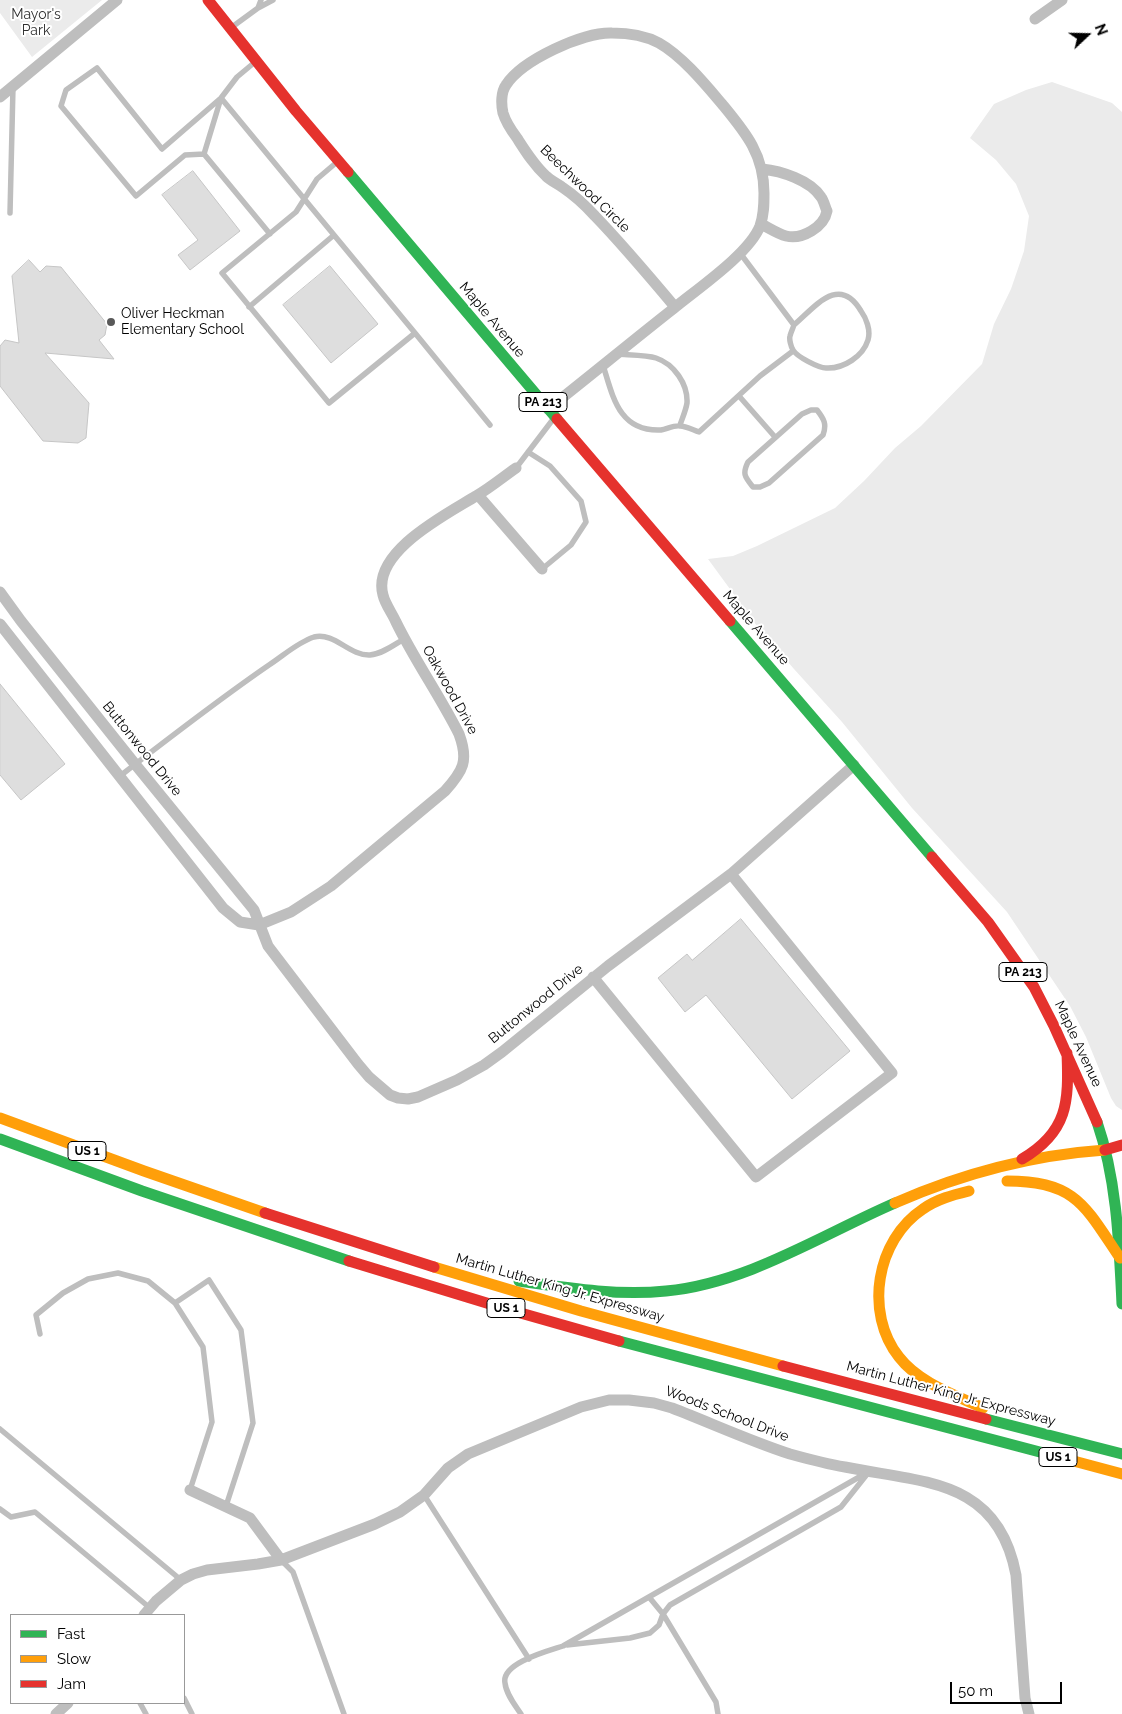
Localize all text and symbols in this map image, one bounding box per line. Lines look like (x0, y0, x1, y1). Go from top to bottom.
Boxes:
park label: Mayor's Park (11, 7, 61, 40)
north arrow (1062, 10, 1112, 60)
text: N (1092, 22, 1110, 37)
street label: Beechwood Circle (537, 142, 633, 236)
street label: Maple Avenue (456, 279, 528, 361)
place label: Oliver Heckman Elementary School (121, 306, 244, 338)
marker: Oliver Heckman Elementary School (105, 316, 117, 328)
road number: PA 213 (519, 392, 567, 412)
street label: Maple Avenue (719, 587, 793, 669)
street label: Oakwood Drive (419, 643, 481, 737)
street label: Buttonwood Drive (99, 698, 185, 800)
street label: Buttonwood Drive (485, 961, 587, 1047)
road number: PA 213 (999, 962, 1047, 982)
street label: Maple Avenue (1051, 998, 1105, 1090)
road number: US 1 (68, 1142, 106, 1160)
street label: Martin Luther King Jr. Expressway (454, 1250, 666, 1326)
road number: US 1 (487, 1299, 525, 1318)
street label: Martin Luther King Jr. Expressway (845, 1358, 1057, 1430)
street label: Woods School Drive (663, 1383, 791, 1445)
road number: US 1 (1039, 1448, 1077, 1466)
legend (10, 1614, 185, 1704)
text: Fast (57, 1625, 85, 1643)
text: Slow (57, 1650, 91, 1668)
scale bar (952, 1672, 1064, 1704)
text: Jam (57, 1675, 86, 1693)
text: 50 m (958, 1682, 993, 1700)

